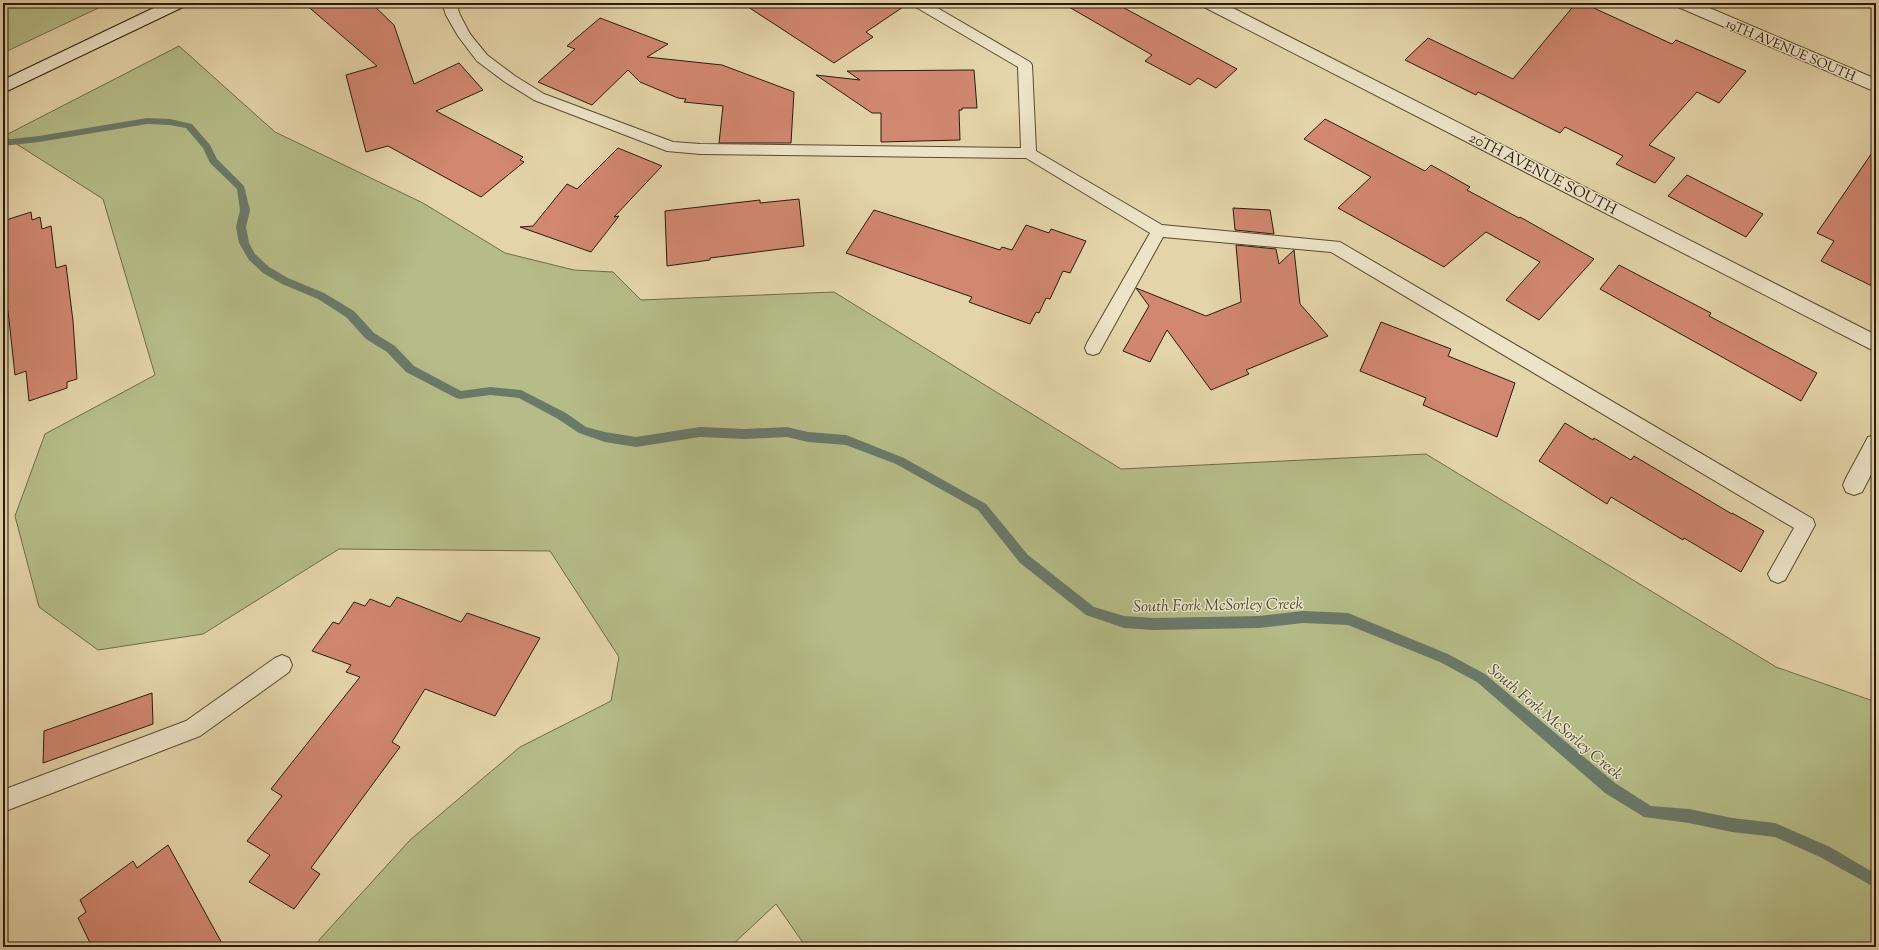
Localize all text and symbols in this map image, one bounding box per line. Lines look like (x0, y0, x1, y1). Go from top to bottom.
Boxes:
street label: 19TH AVENUE SOUTH (1723, 15, 1858, 87)
street label: 20TH AVENUE SOUTH (1465, 128, 1620, 221)
water label: South Fork McSorley Creek (1133, 594, 1303, 619)
water label: South Fork McSorley Creek (1482, 660, 1627, 786)

